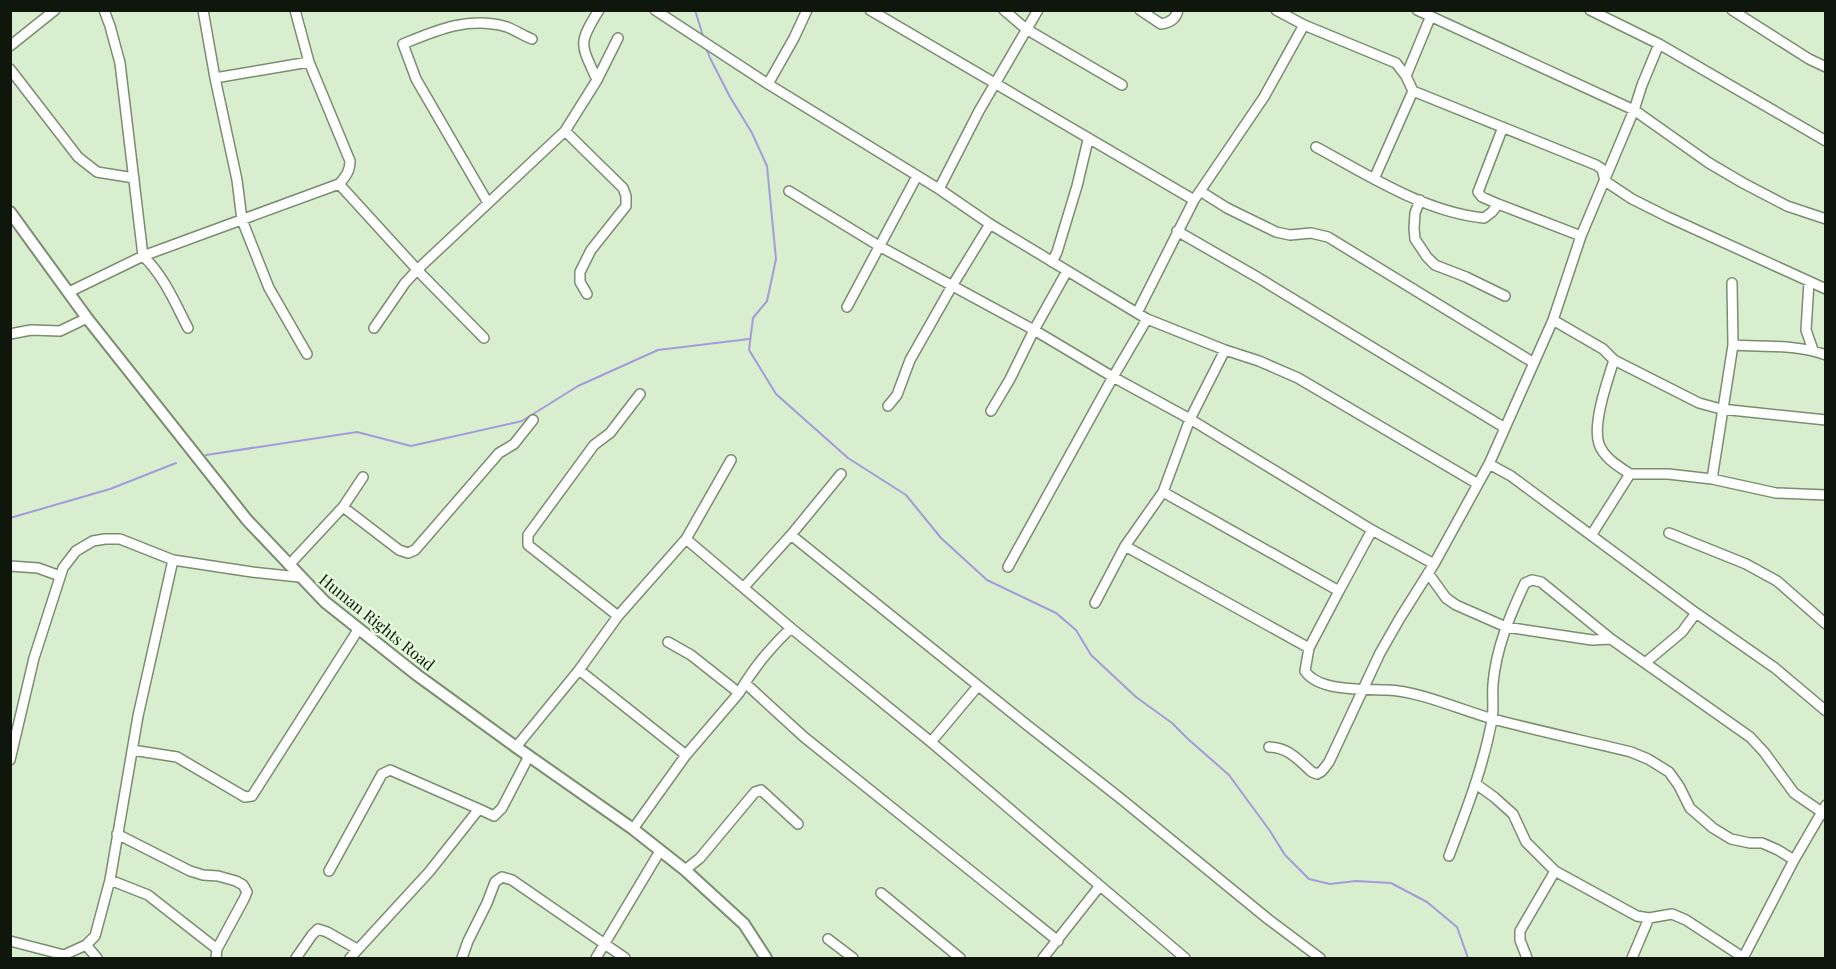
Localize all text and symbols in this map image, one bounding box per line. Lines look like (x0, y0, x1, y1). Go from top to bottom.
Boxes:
street label: Human Rights Road (315, 568, 440, 675)

